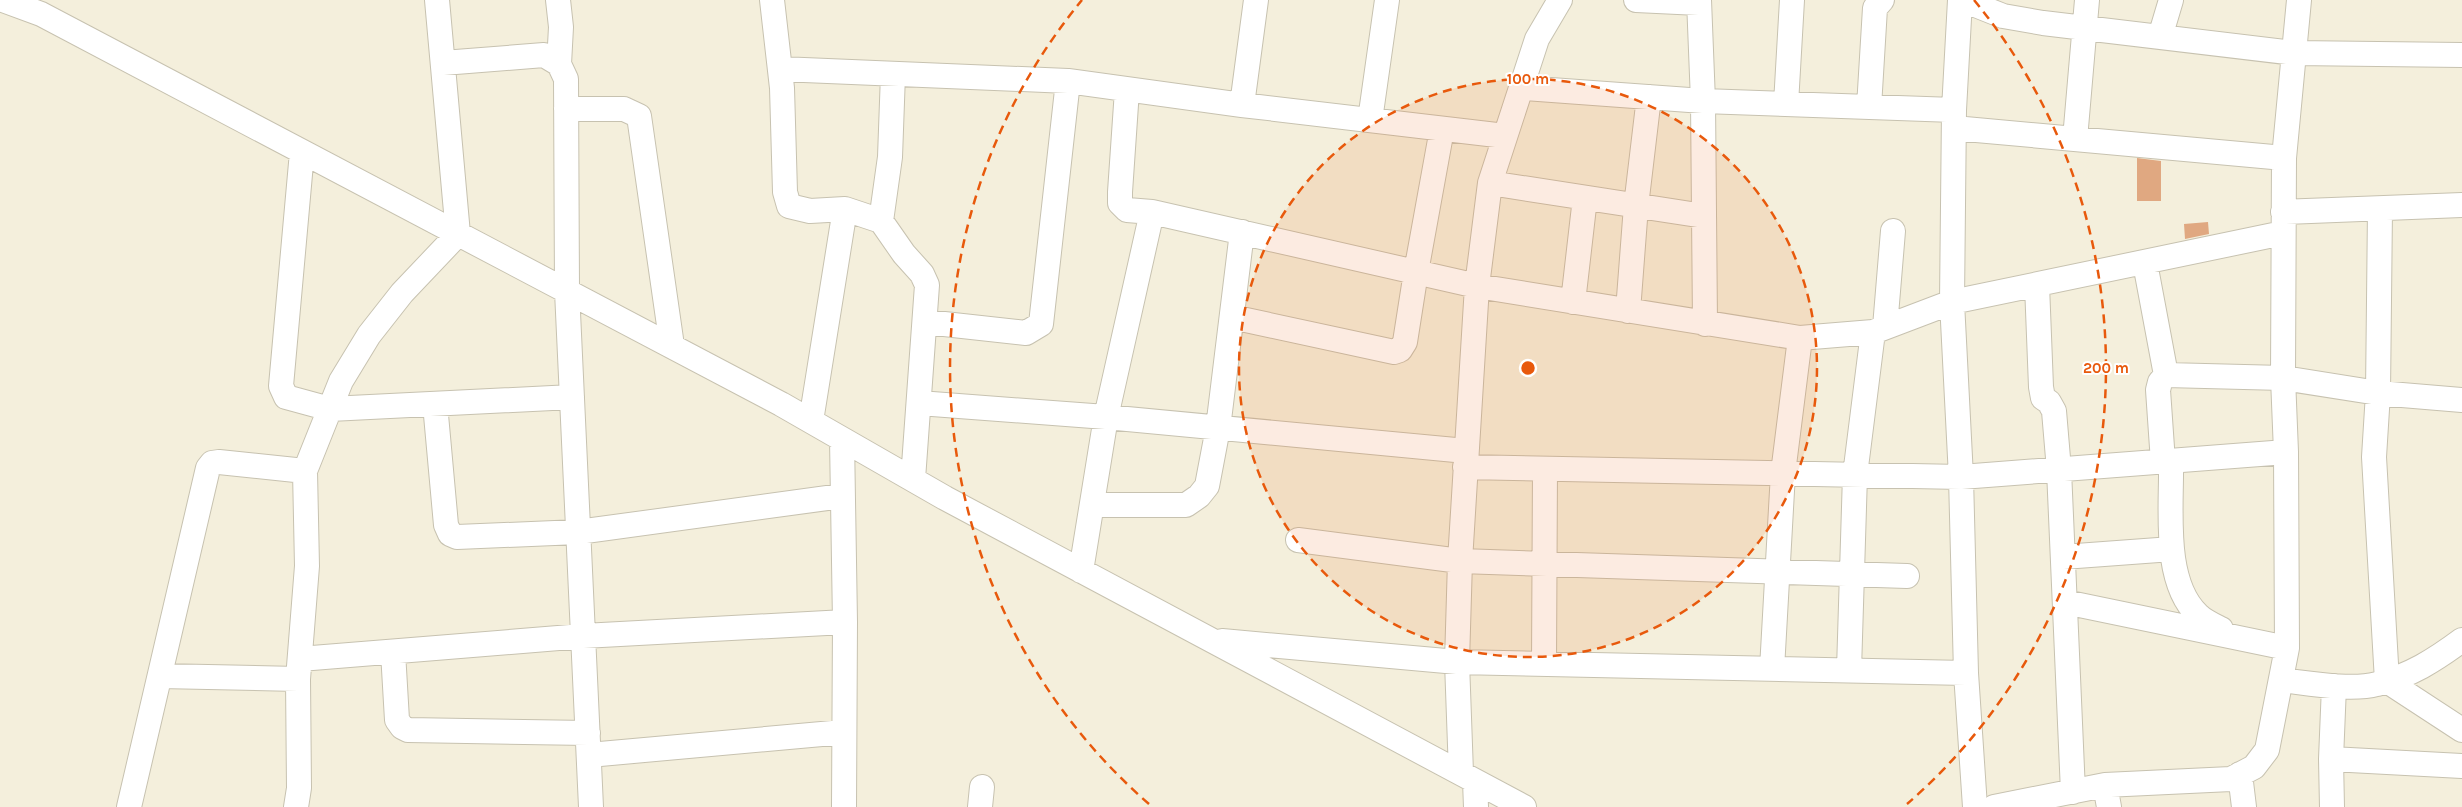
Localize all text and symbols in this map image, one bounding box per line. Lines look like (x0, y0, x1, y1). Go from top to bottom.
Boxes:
text: 100 m (1507, 70, 1549, 88)
centre of rings (1519, 359, 1537, 377)
text: 200 m (2083, 359, 2129, 377)

